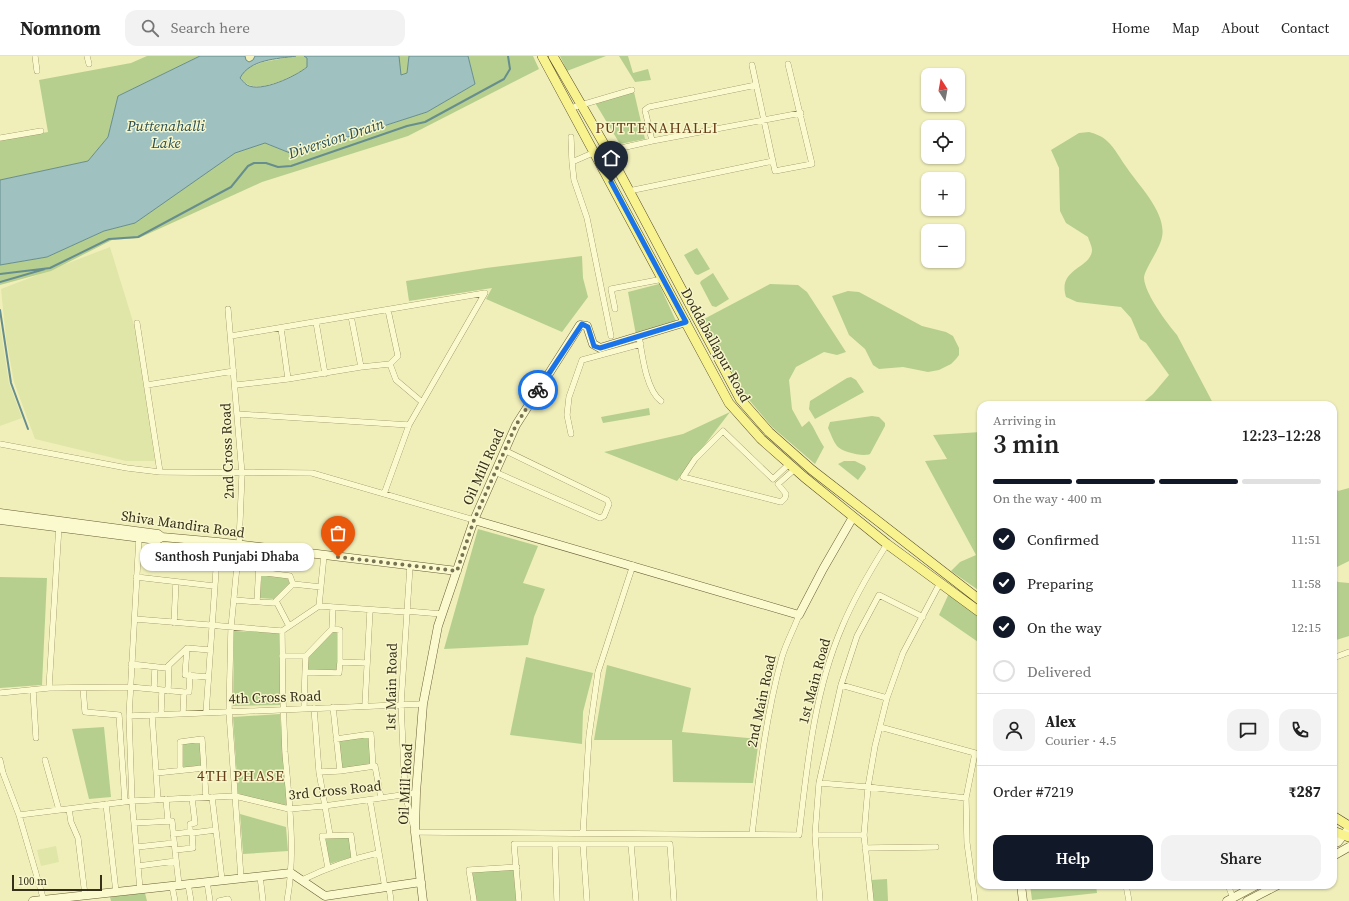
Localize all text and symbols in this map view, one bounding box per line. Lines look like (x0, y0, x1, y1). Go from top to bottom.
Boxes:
search box (125, 10, 405, 46)
text: Nomnom (20, 15, 101, 41)
icon: search (139, 17, 161, 39)
text: Search here (171, 17, 250, 38)
text: Home (1112, 18, 1150, 38)
text: Map (1172, 18, 1199, 38)
text: About (1221, 18, 1259, 38)
text: Contact (1281, 18, 1329, 38)
north arrow (921, 68, 965, 112)
map controls (921, 68, 965, 268)
water label: Diversion Drain (284, 112, 387, 164)
water label: Puttenahalli Lake (126, 115, 206, 153)
district label: PUTTENAHALLI (595, 117, 719, 138)
button: locate (921, 120, 965, 164)
pin (594, 141, 628, 182)
icon: home (600, 147, 622, 169)
button: + (921, 172, 965, 216)
button: − (921, 224, 965, 268)
street label: Doddaballapur Road (676, 284, 756, 406)
courier (518, 370, 558, 410)
icon: bike (527, 379, 549, 401)
street label: 2nd Cross Road (215, 403, 239, 499)
text: Arriving in (993, 412, 1056, 429)
text: 12:23–12:28 (1242, 425, 1321, 446)
street label: Oil Mill Road (457, 426, 509, 508)
text: 3 min (993, 426, 1060, 462)
text: On the way · 400 m (993, 490, 1102, 507)
street label: Shiva Mandira Road (120, 505, 246, 543)
pin (321, 516, 355, 557)
icon: bag (327, 522, 349, 544)
icon: check (993, 528, 1015, 550)
text: Confirmed (1027, 529, 1099, 550)
text: 11:51 (1291, 531, 1321, 548)
callout: Santhosh Punjabi Dhaba (140, 543, 314, 571)
text: Santhosh Punjabi Dhaba (155, 548, 299, 565)
icon: check (993, 572, 1015, 594)
text: Preparing (1027, 573, 1093, 594)
text: 11:58 (1291, 575, 1321, 592)
icon: check (993, 616, 1015, 638)
text: On the way (1027, 617, 1102, 638)
text: 12:15 (1291, 619, 1321, 636)
street label: 1st Main Road (793, 636, 835, 726)
street label: 1st Main Road (380, 643, 402, 731)
street label: 2nd Main Road (741, 653, 781, 749)
text: Delivered (1027, 661, 1091, 682)
street label: 4th Cross Road (228, 685, 322, 709)
button: person (993, 709, 1035, 751)
button: chat (1227, 709, 1269, 751)
button: phone (1279, 709, 1321, 751)
text: Alex (1045, 711, 1076, 732)
text: Courier · 4.5 (1045, 732, 1116, 749)
street label: Oil Mill Road (393, 743, 417, 825)
district label: 4TH PHASE (197, 765, 285, 786)
street label: 3rd Cross Road (287, 775, 383, 805)
text: Order #7219 (993, 781, 1074, 802)
text: ₹287 (1288, 781, 1321, 802)
button: Help (993, 835, 1153, 881)
button: Share (1161, 835, 1321, 881)
scale bar (12, 873, 102, 892)
text: 100 m (18, 874, 47, 889)

